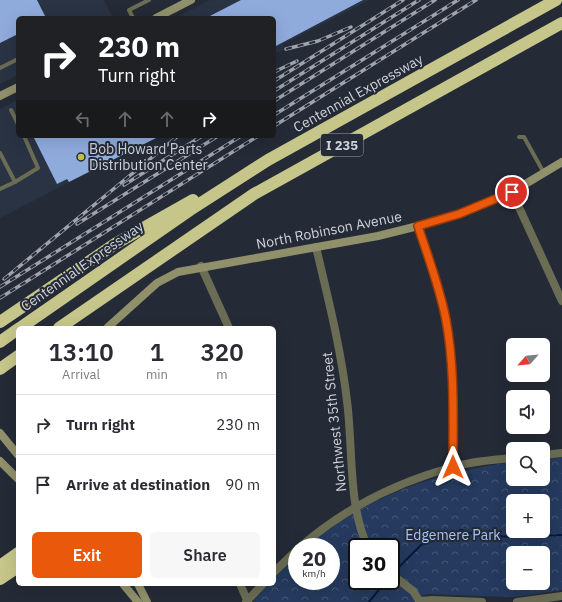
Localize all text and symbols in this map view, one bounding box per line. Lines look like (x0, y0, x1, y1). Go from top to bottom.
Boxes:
text: 230 m (98, 28, 180, 65)
icon: right (32, 32, 84, 84)
street label: Centennial Expressway (290, 50, 426, 136)
text: Turn right (98, 64, 176, 87)
icon: left (72, 108, 94, 130)
icon: ahead (114, 108, 136, 130)
icon: ahead (156, 108, 178, 130)
icon: right (198, 108, 220, 130)
road number: I 235 (321, 134, 363, 156)
place label: Bob Howard Parts Distribution Center (89, 140, 208, 174)
marker: Bob Howard Parts Distribution Center (76, 152, 86, 162)
pin (495, 175, 529, 209)
icon: arrive (501, 181, 523, 203)
street label: North Robinson Avenue (255, 207, 404, 253)
street label: Centennial Expressway (17, 217, 147, 315)
text: 13:10 (48, 336, 114, 368)
text: 1 (150, 336, 164, 368)
text: 320 (200, 336, 244, 368)
north arrow (506, 338, 550, 382)
map controls (506, 338, 550, 590)
street label: Northwest 35th Street (318, 351, 350, 493)
text: Arrival (62, 366, 100, 383)
text: min (146, 366, 168, 383)
text: m (216, 366, 228, 383)
button: sound (506, 390, 550, 434)
icon: right (32, 414, 54, 436)
text: Turn right (66, 415, 135, 434)
text: 230 m (216, 415, 260, 434)
button: search (506, 442, 550, 486)
position arrow (432, 446, 474, 488)
icon: arrive (32, 474, 54, 496)
text: Arrive at destination (66, 475, 210, 494)
text: 90 m (225, 475, 260, 494)
button: + (506, 494, 550, 538)
park label: Edgemere Park (405, 526, 501, 544)
button: Exit (32, 532, 142, 578)
button: Share (150, 532, 260, 578)
speed limit sign: 30 (348, 538, 400, 590)
text: 20 (302, 545, 326, 572)
button: − (506, 546, 550, 590)
text: km/h (302, 567, 326, 580)

